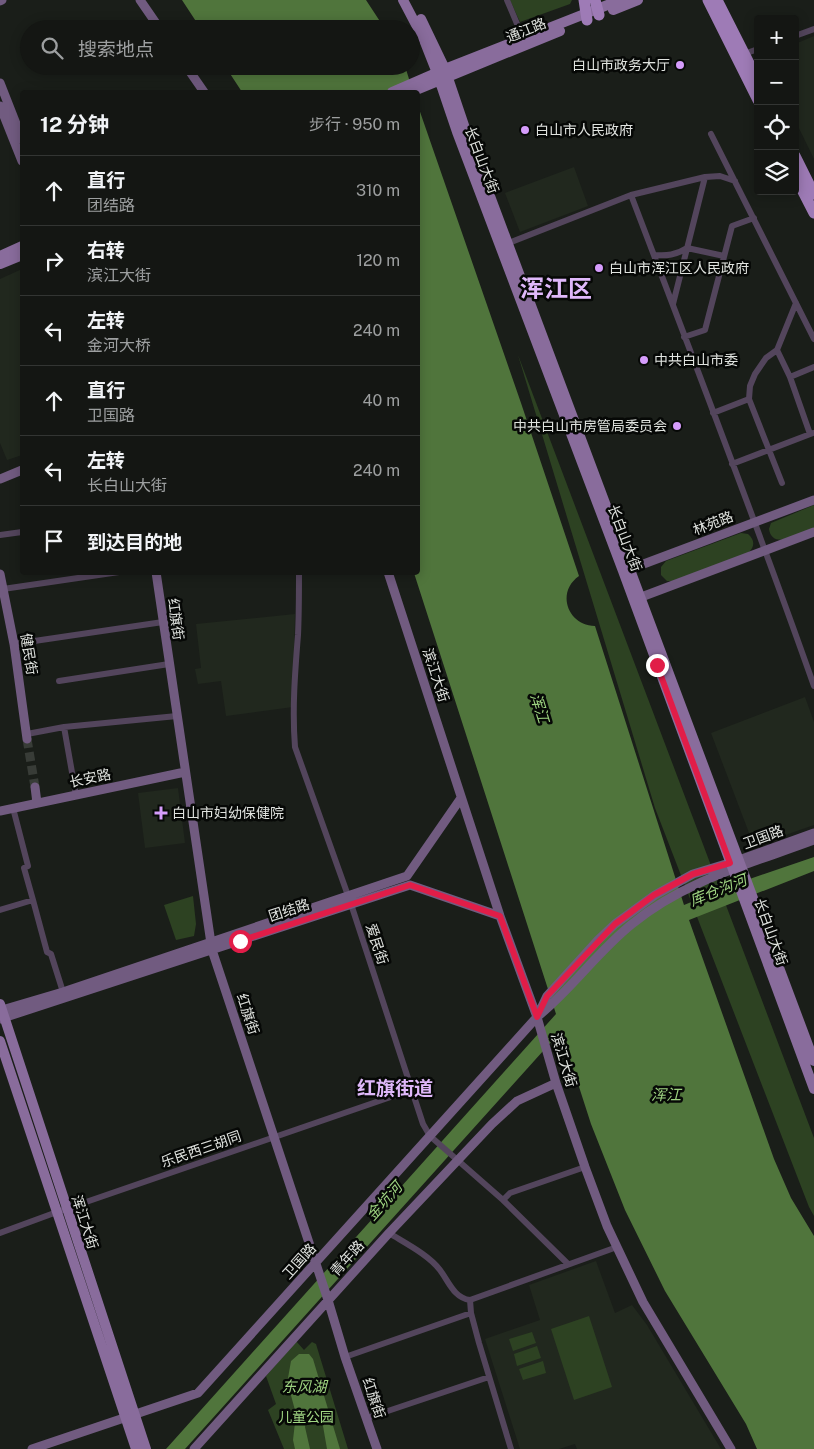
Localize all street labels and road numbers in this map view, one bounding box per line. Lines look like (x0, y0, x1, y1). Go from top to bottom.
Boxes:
street label: 通江路 (504, 15, 548, 45)
street label: 长白山大街 (462, 124, 502, 196)
street label: 长白山大街 (605, 502, 645, 574)
street label: 林苑路 (691, 508, 735, 538)
street label: 红旗街 (165, 597, 187, 641)
street label: 健民街 (18, 632, 40, 676)
street label: 滨江大街 (420, 646, 452, 704)
street label: 长安路 (68, 766, 112, 790)
street label: 卫国路 (741, 822, 785, 852)
street label: 团结路 (267, 896, 311, 924)
street label: 长白山大街 (752, 896, 790, 968)
street label: 爱民街 (363, 922, 391, 966)
street label: 红旗街 (234, 992, 262, 1036)
street label: 滨江大街 (548, 1031, 580, 1089)
street label: 乐民西三胡同 (159, 1128, 243, 1170)
street label: 浑江大街 (69, 1193, 101, 1251)
street label: 青年路 (327, 1237, 367, 1279)
street label: 卫国路 (279, 1240, 319, 1282)
street label: 红旗街 (360, 1376, 388, 1420)

